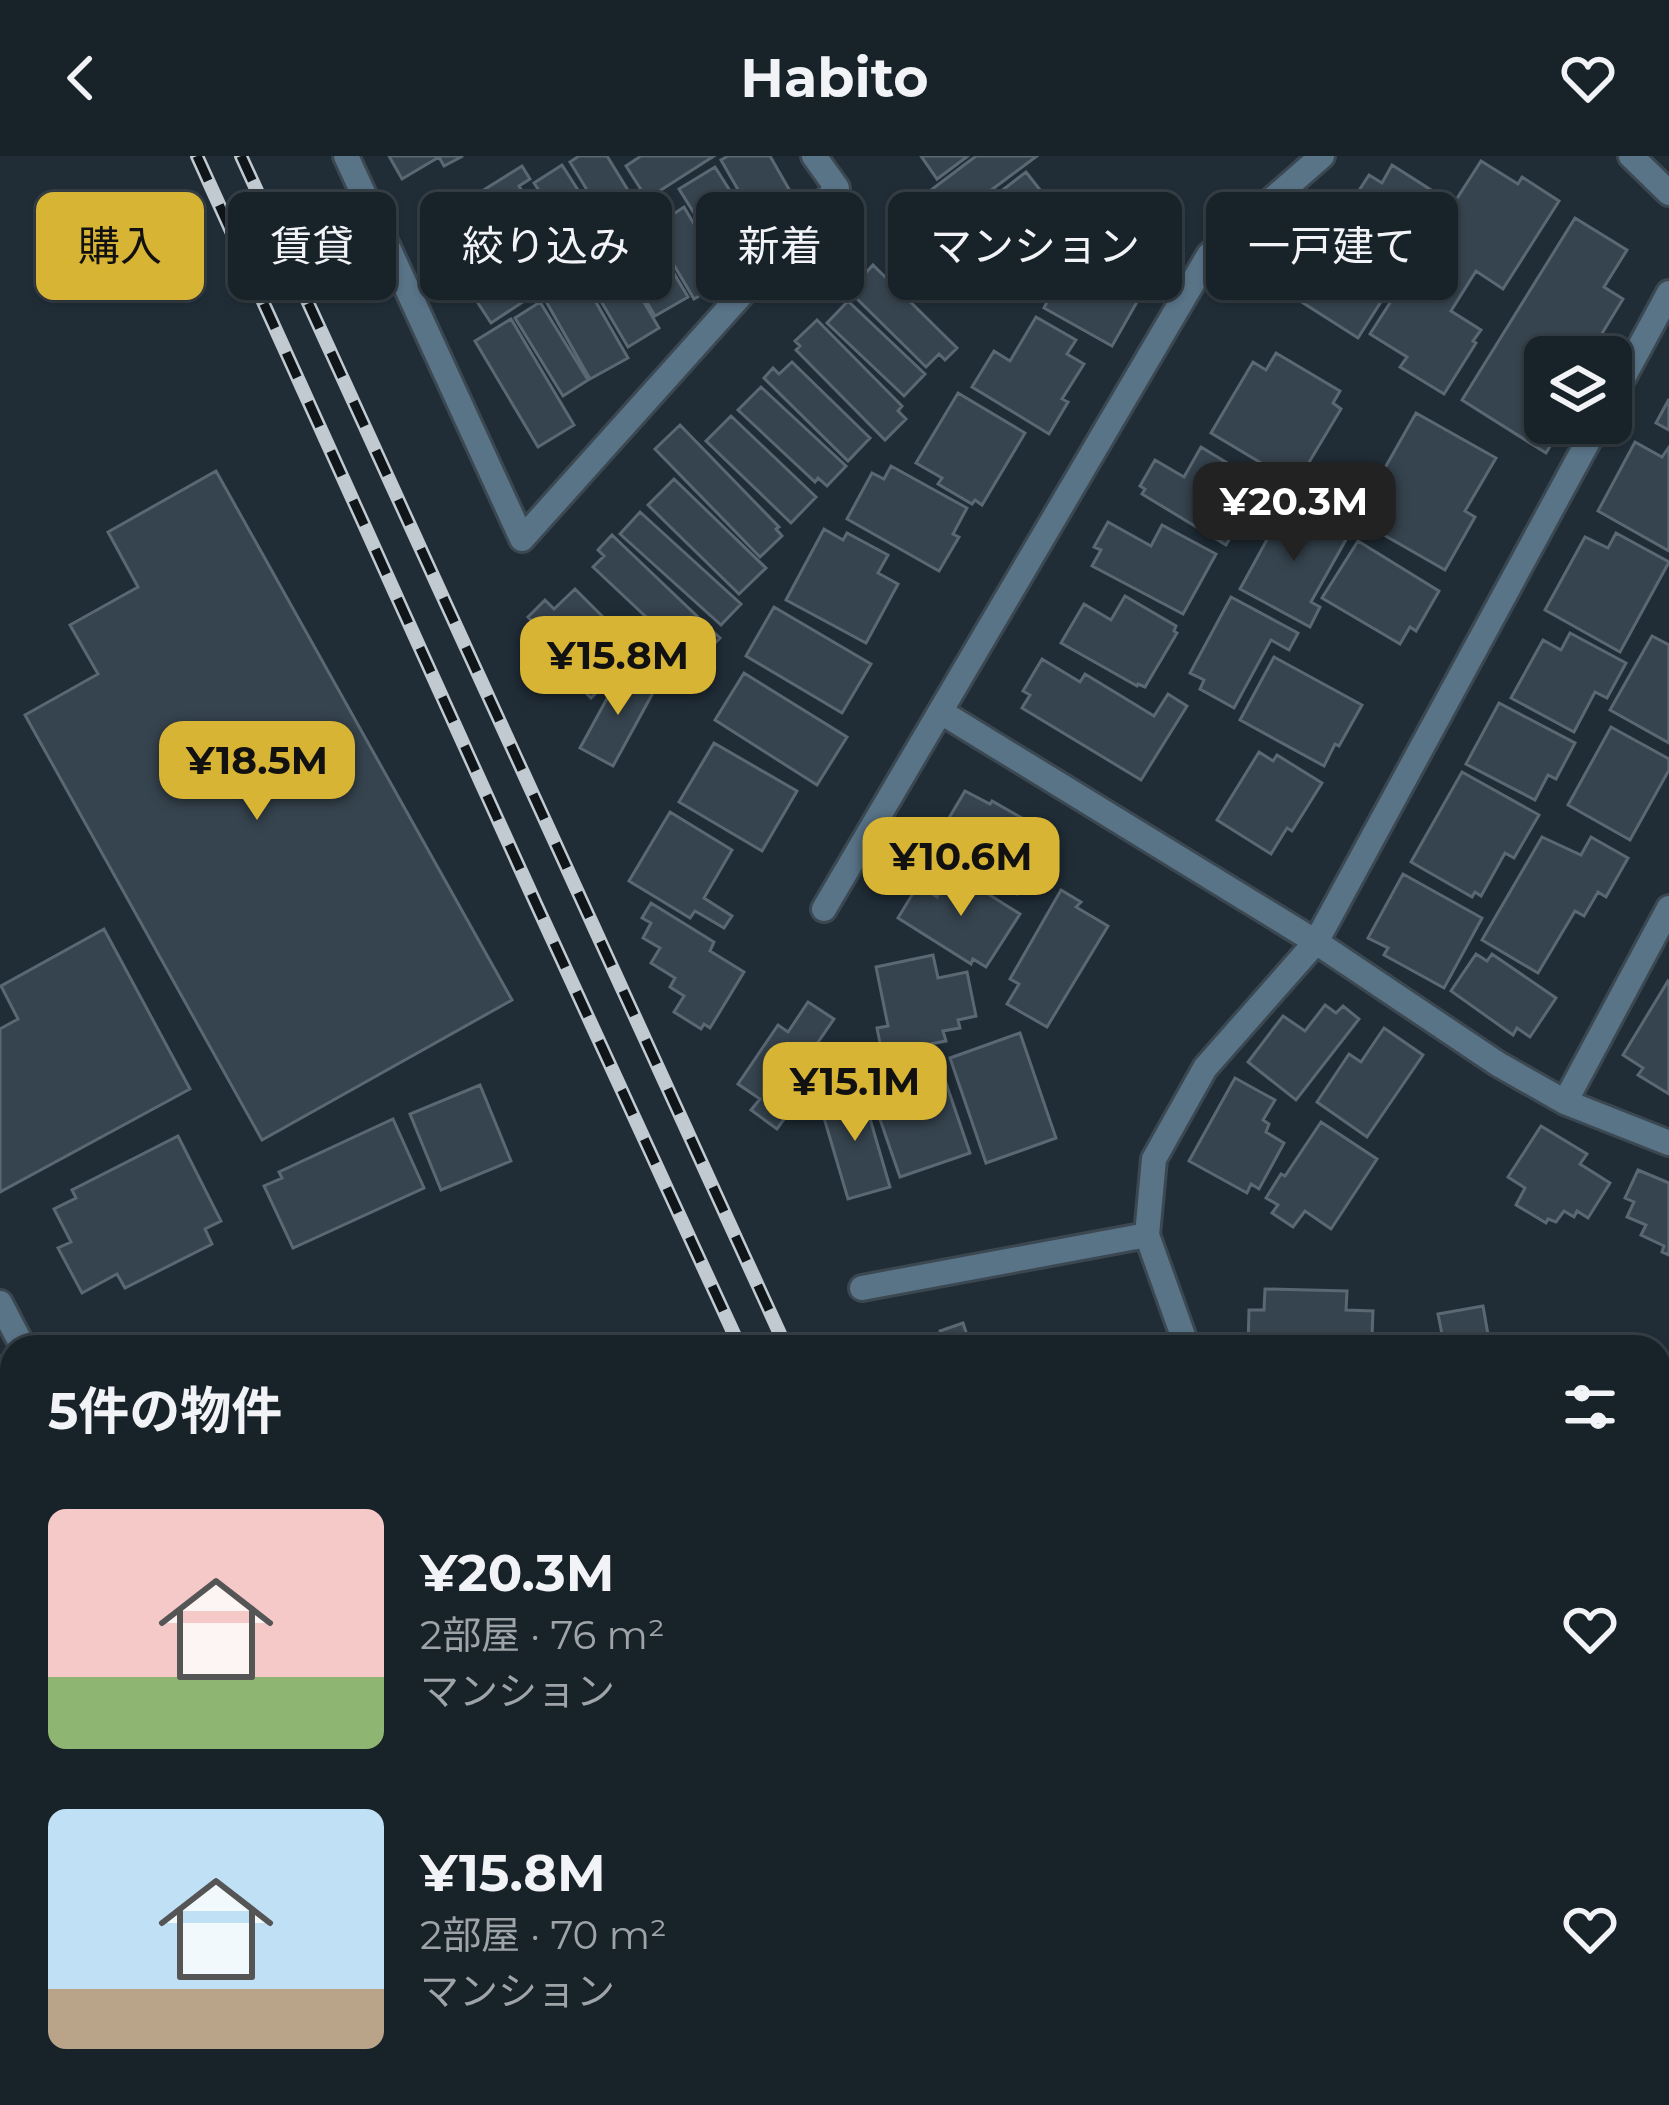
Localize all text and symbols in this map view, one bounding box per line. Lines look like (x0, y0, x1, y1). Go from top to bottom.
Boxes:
icon: back (48, 45, 114, 111)
text: Habito (740, 45, 929, 111)
icon: heart (1555, 45, 1621, 111)
chip: 購入 (36, 192, 204, 300)
chip: 賃貸 (228, 192, 396, 300)
chip: 絞り込み (420, 192, 672, 300)
chip: 新着 (696, 192, 864, 300)
chip: マンション (888, 192, 1182, 300)
chip: 一戸建て (1206, 192, 1458, 300)
map controls (1524, 336, 1632, 444)
button: layers (1524, 336, 1632, 444)
pin: ¥20.3M (1196, 462, 1392, 564)
text: ¥20.3M (1220, 477, 1368, 525)
pin: ¥15.8M (520, 616, 716, 718)
text: ¥15.8M (547, 631, 689, 679)
pin: ¥18.5M (159, 721, 355, 823)
text: ¥18.5M (186, 736, 328, 784)
pin: ¥10.6M (863, 817, 1059, 919)
text: ¥10.6M (890, 832, 1032, 880)
pin: ¥15.1M (757, 1042, 953, 1144)
text: ¥15.1M (790, 1057, 920, 1105)
icon: filters (1557, 1374, 1623, 1440)
text: 5件の物件 (48, 1380, 282, 1442)
text: ¥20.3M (420, 1542, 614, 1604)
icon: home (144, 1557, 288, 1701)
icon: heart (1557, 1596, 1623, 1662)
text: 2部屋 · 76 m² (420, 1611, 665, 1659)
text: マンション (420, 1667, 615, 1715)
text: ¥15.8M (420, 1842, 606, 1904)
icon: home (144, 1857, 288, 2001)
icon: heart (1557, 1896, 1623, 1962)
text: 2部屋 · 70 m² (420, 1911, 667, 1959)
text: マンション (420, 1967, 615, 2015)

